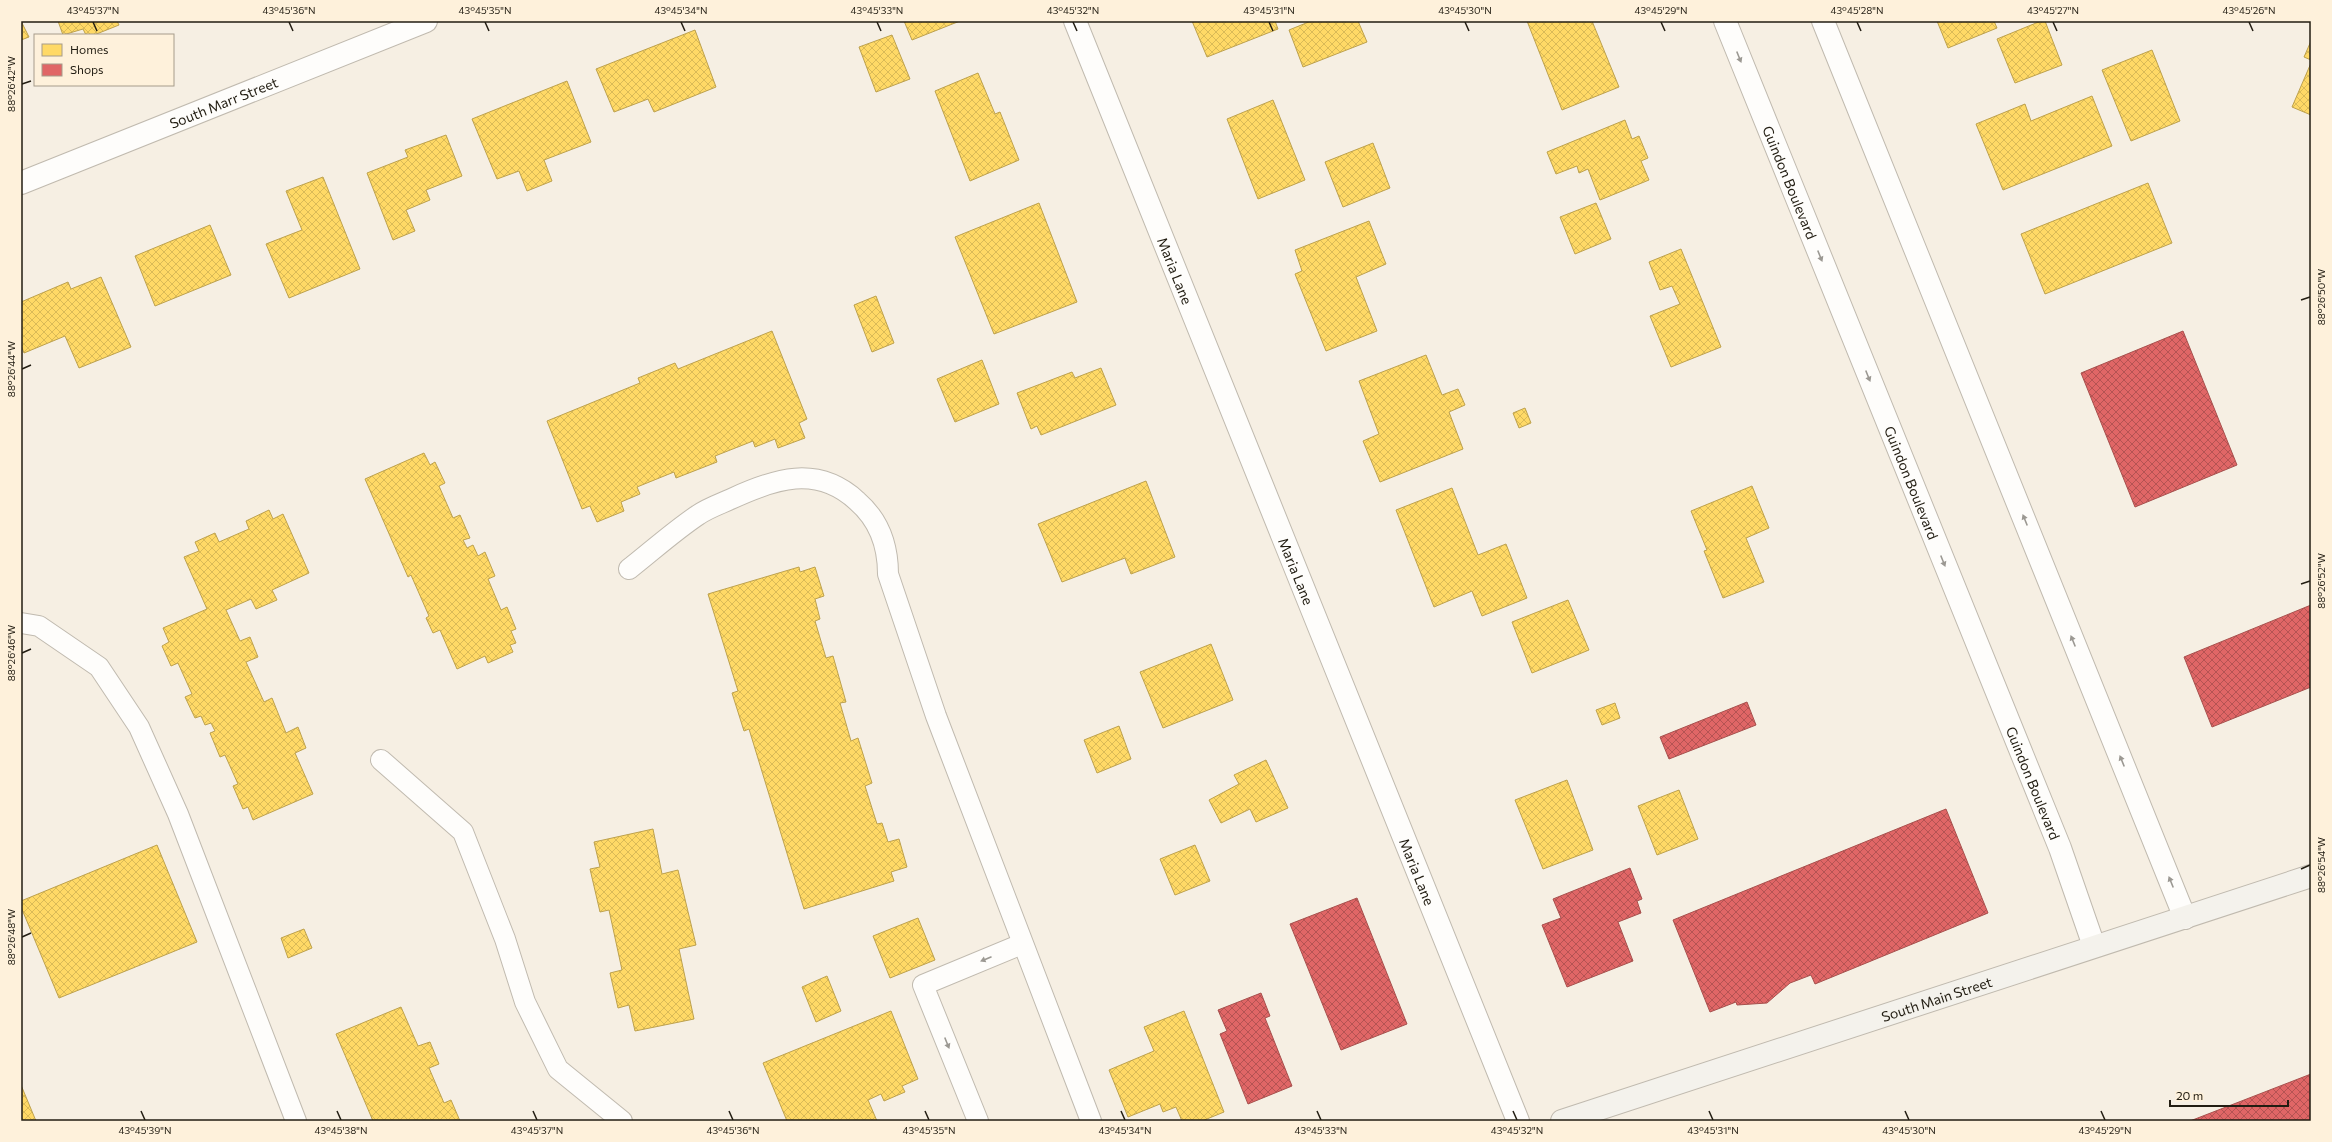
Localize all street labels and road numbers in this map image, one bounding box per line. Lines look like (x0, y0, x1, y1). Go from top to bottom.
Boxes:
street label: South Marr Street (167, 73, 280, 131)
street label: Guindon Boulevard (1760, 123, 1821, 241)
street label: Maria Lane (1154, 235, 1197, 306)
street label: Guindon Boulevard (1881, 423, 1943, 542)
street label: Maria Lane (1275, 535, 1318, 607)
street label: Guindon Boulevard (2003, 724, 2064, 842)
street label: Maria Lane (1396, 836, 1439, 908)
street label: South Main Street (1879, 972, 1994, 1025)

